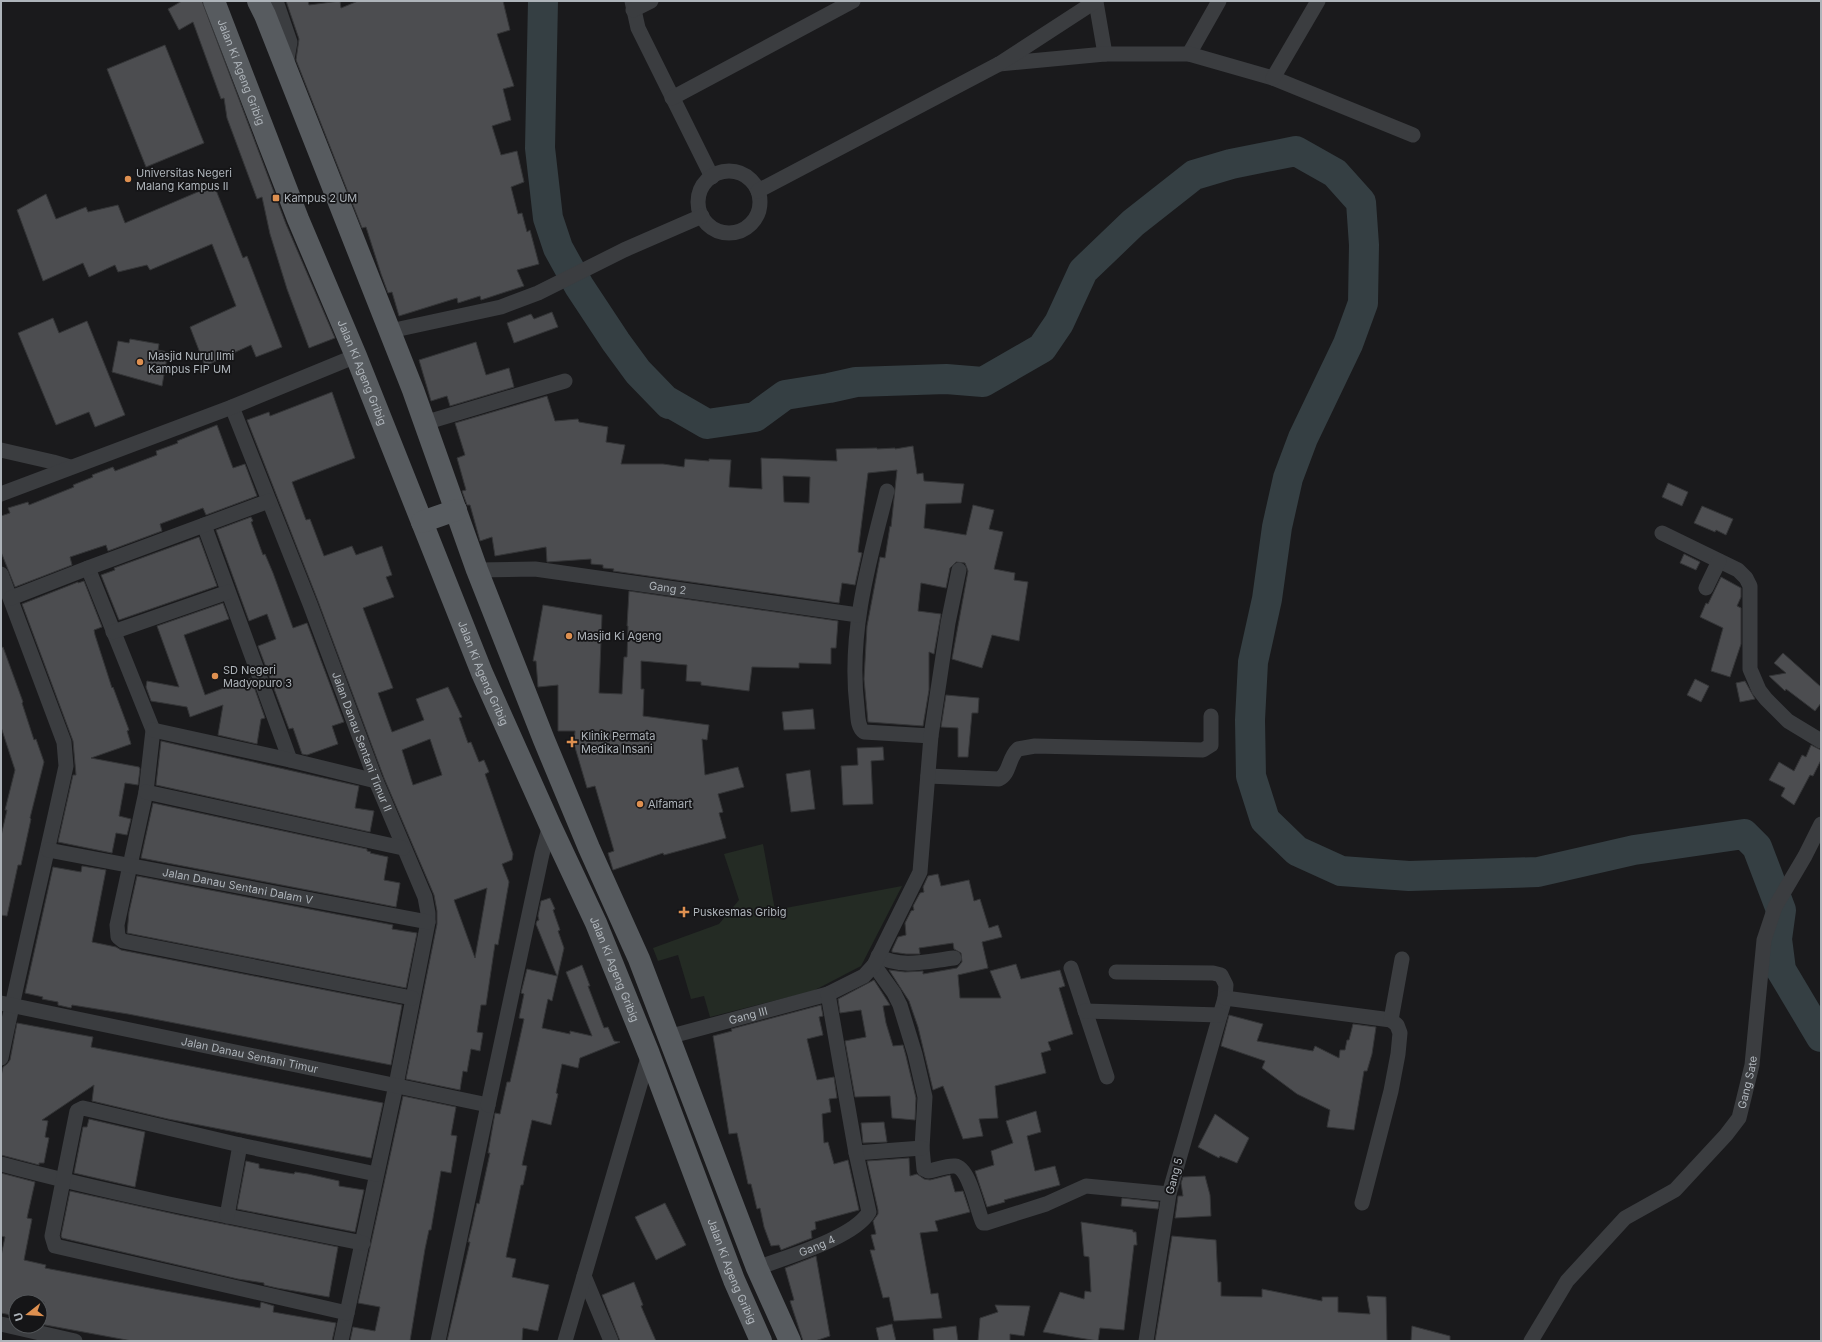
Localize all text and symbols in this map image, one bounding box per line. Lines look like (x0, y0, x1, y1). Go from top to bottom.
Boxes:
street label: Jalan Ki Ageng Gribig (215, 17, 268, 127)
place label: Universitas Negeri Malang Kampus II (136, 166, 232, 193)
marker: Universitas Negeri Malang Kampus II (123, 174, 133, 184)
place label: Kampus 2 UM (284, 191, 357, 205)
marker: Kampus 2 UM (271, 193, 281, 203)
street label: Jalan Ki Ageng Gribig (334, 318, 390, 427)
place label: Masjid Nurul Ilmi Kampus FIP UM (148, 349, 234, 376)
marker: Masjid Nurul Ilmi Kampus FIP UM (135, 357, 145, 367)
street label: Gang 2 (648, 578, 687, 597)
street label: Jalan Ki Ageng Gribig (455, 618, 512, 728)
place label: Masjid Ki Ageng (577, 629, 661, 643)
marker: Masjid Ki Ageng (564, 631, 574, 641)
place label: SD Negeri Madyopuro 3 (223, 663, 292, 690)
street label: Jalan Danau Sentani Timur II (329, 670, 395, 814)
marker: SD Negeri Madyopuro 3 (210, 671, 220, 681)
place label: Klinik Permata Medika Insani (581, 729, 655, 756)
marker: Klinik Permata Medika Insani (566, 736, 578, 748)
place label: Alfamart (648, 797, 692, 811)
marker: Alfamart (635, 799, 645, 809)
street label: Jalan Danau Sentani Dalam V (161, 865, 314, 907)
place label: Puskesmas Gribig (693, 905, 786, 919)
marker: Puskesmas Gribig (678, 906, 690, 918)
street label: Jalan Ki Ageng Gribig (587, 914, 642, 1024)
street label: Gang III (727, 1004, 769, 1027)
street label: Jalan Danau Sentani Timur (180, 1034, 319, 1076)
street label: Gang Sate (1735, 1055, 1760, 1110)
street label: Gang 5 (1162, 1156, 1186, 1196)
street label: Jalan Ki Ageng Gribig (704, 1216, 760, 1326)
street label: Gang 4 (797, 1232, 837, 1260)
north arrow (8, 1294, 48, 1334)
text: U (11, 1311, 26, 1323)

